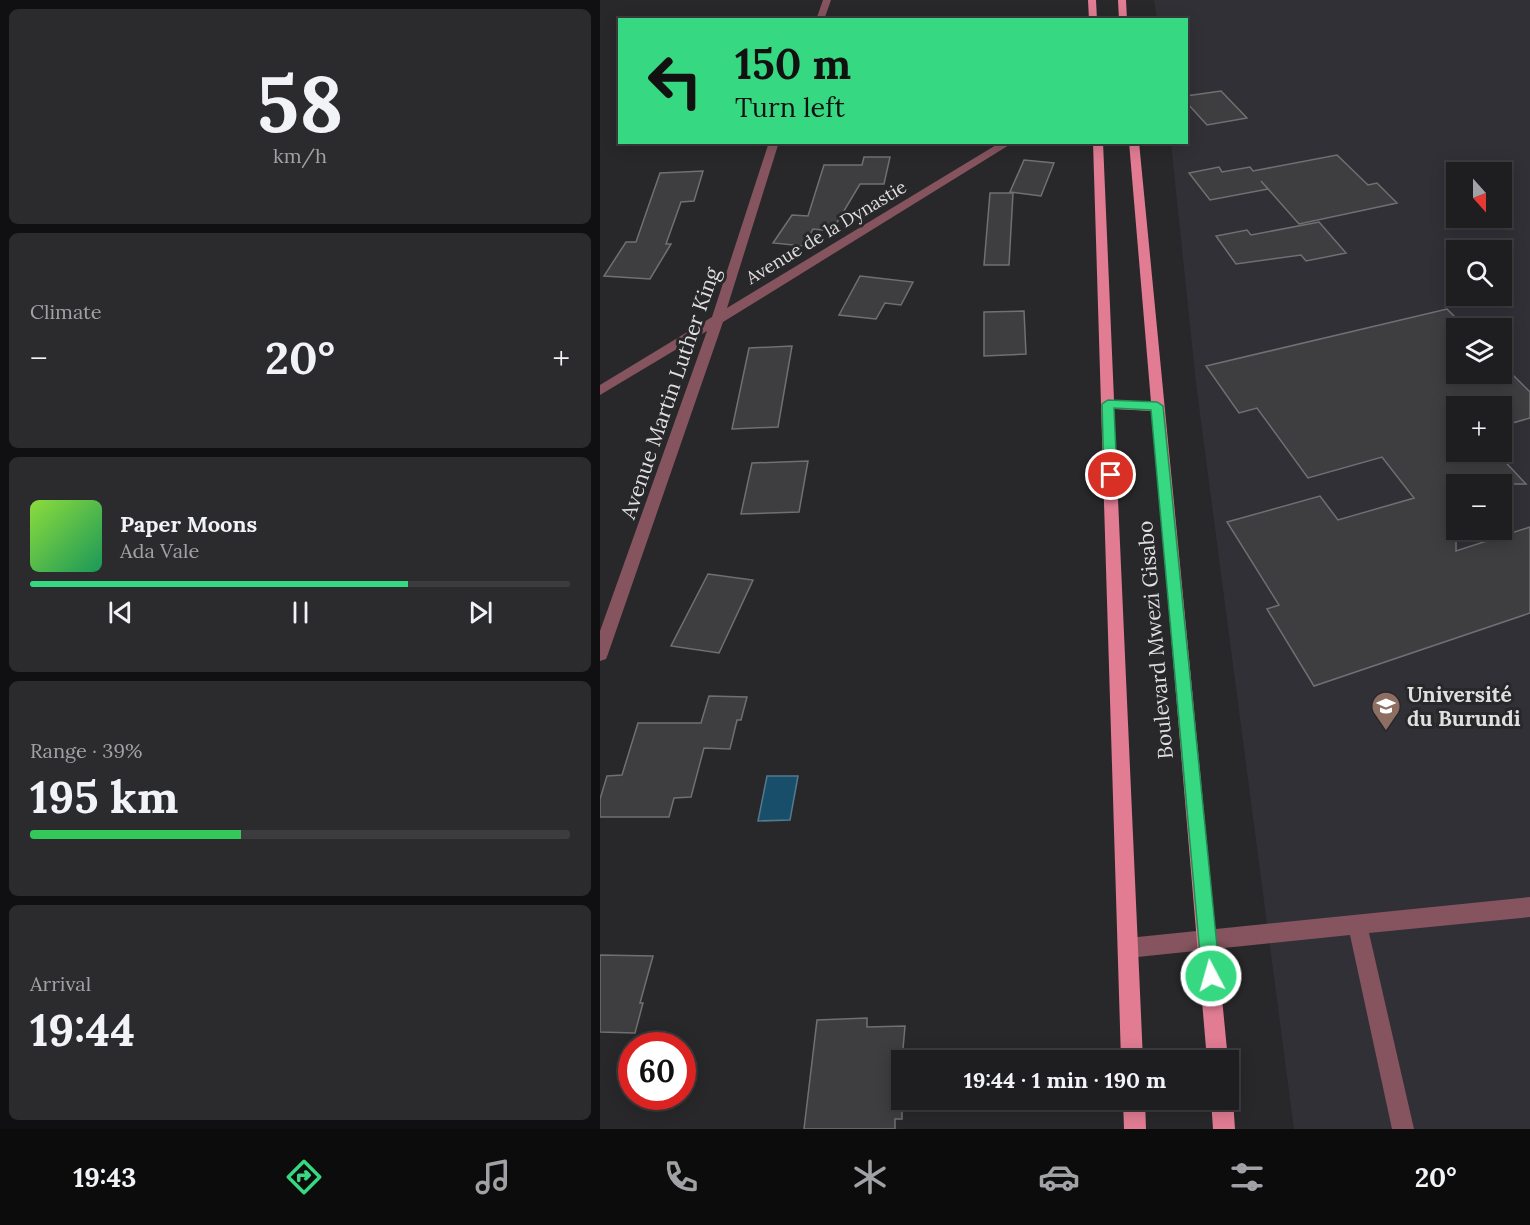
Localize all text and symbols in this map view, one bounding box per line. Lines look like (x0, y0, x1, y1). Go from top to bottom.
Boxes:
text: 150 m (735, 37, 851, 91)
icon: left (636, 42, 714, 120)
text: 58 (257, 54, 343, 153)
text: Turn left (735, 90, 845, 124)
text: km/h (273, 143, 327, 168)
north arrow (1446, 162, 1512, 228)
map controls (1446, 162, 1512, 540)
street label: Avenue de la Dynastie (741, 175, 911, 290)
button: search (1446, 240, 1512, 306)
street label: Avenue Martin Luther King (614, 263, 726, 523)
text: Climate (30, 299, 102, 324)
button: layers (1446, 318, 1512, 384)
text: 20° (265, 329, 335, 386)
text: − (30, 337, 48, 379)
text: + (552, 337, 570, 379)
button: + (1446, 396, 1512, 462)
pin (1085, 449, 1136, 500)
icon: arrive (1094, 458, 1127, 491)
button: − (1446, 474, 1512, 540)
text: Paper Moons (120, 510, 257, 538)
street label: Boulevard Mwezi Gisabo (1131, 520, 1179, 760)
text: Ada Vale (120, 538, 199, 563)
icon: previous (104, 596, 137, 629)
icon: pause (284, 596, 317, 629)
icon: next (464, 596, 497, 629)
place label: Université du Burundi (1407, 681, 1521, 732)
school or university icon: Université du Burundi (1370, 690, 1402, 732)
text: Range · 39% (30, 738, 142, 763)
text: 195 km (30, 768, 178, 825)
position arrow (1179, 944, 1243, 1008)
text: Arrival (30, 971, 91, 996)
text: 19:44 (30, 1001, 135, 1058)
speed limit sign: 60 (618, 1032, 696, 1110)
text: 19:44 · 1 min · 190 m (964, 1066, 1166, 1094)
icon: directions (283, 1156, 325, 1198)
icon: music (472, 1156, 514, 1198)
icon: phone (660, 1156, 702, 1198)
icon: climate (849, 1156, 891, 1198)
icon: car (1038, 1156, 1080, 1198)
icon: filters (1226, 1156, 1268, 1198)
text: 19:43 (73, 1160, 136, 1194)
text: 20° (1415, 1160, 1457, 1194)

